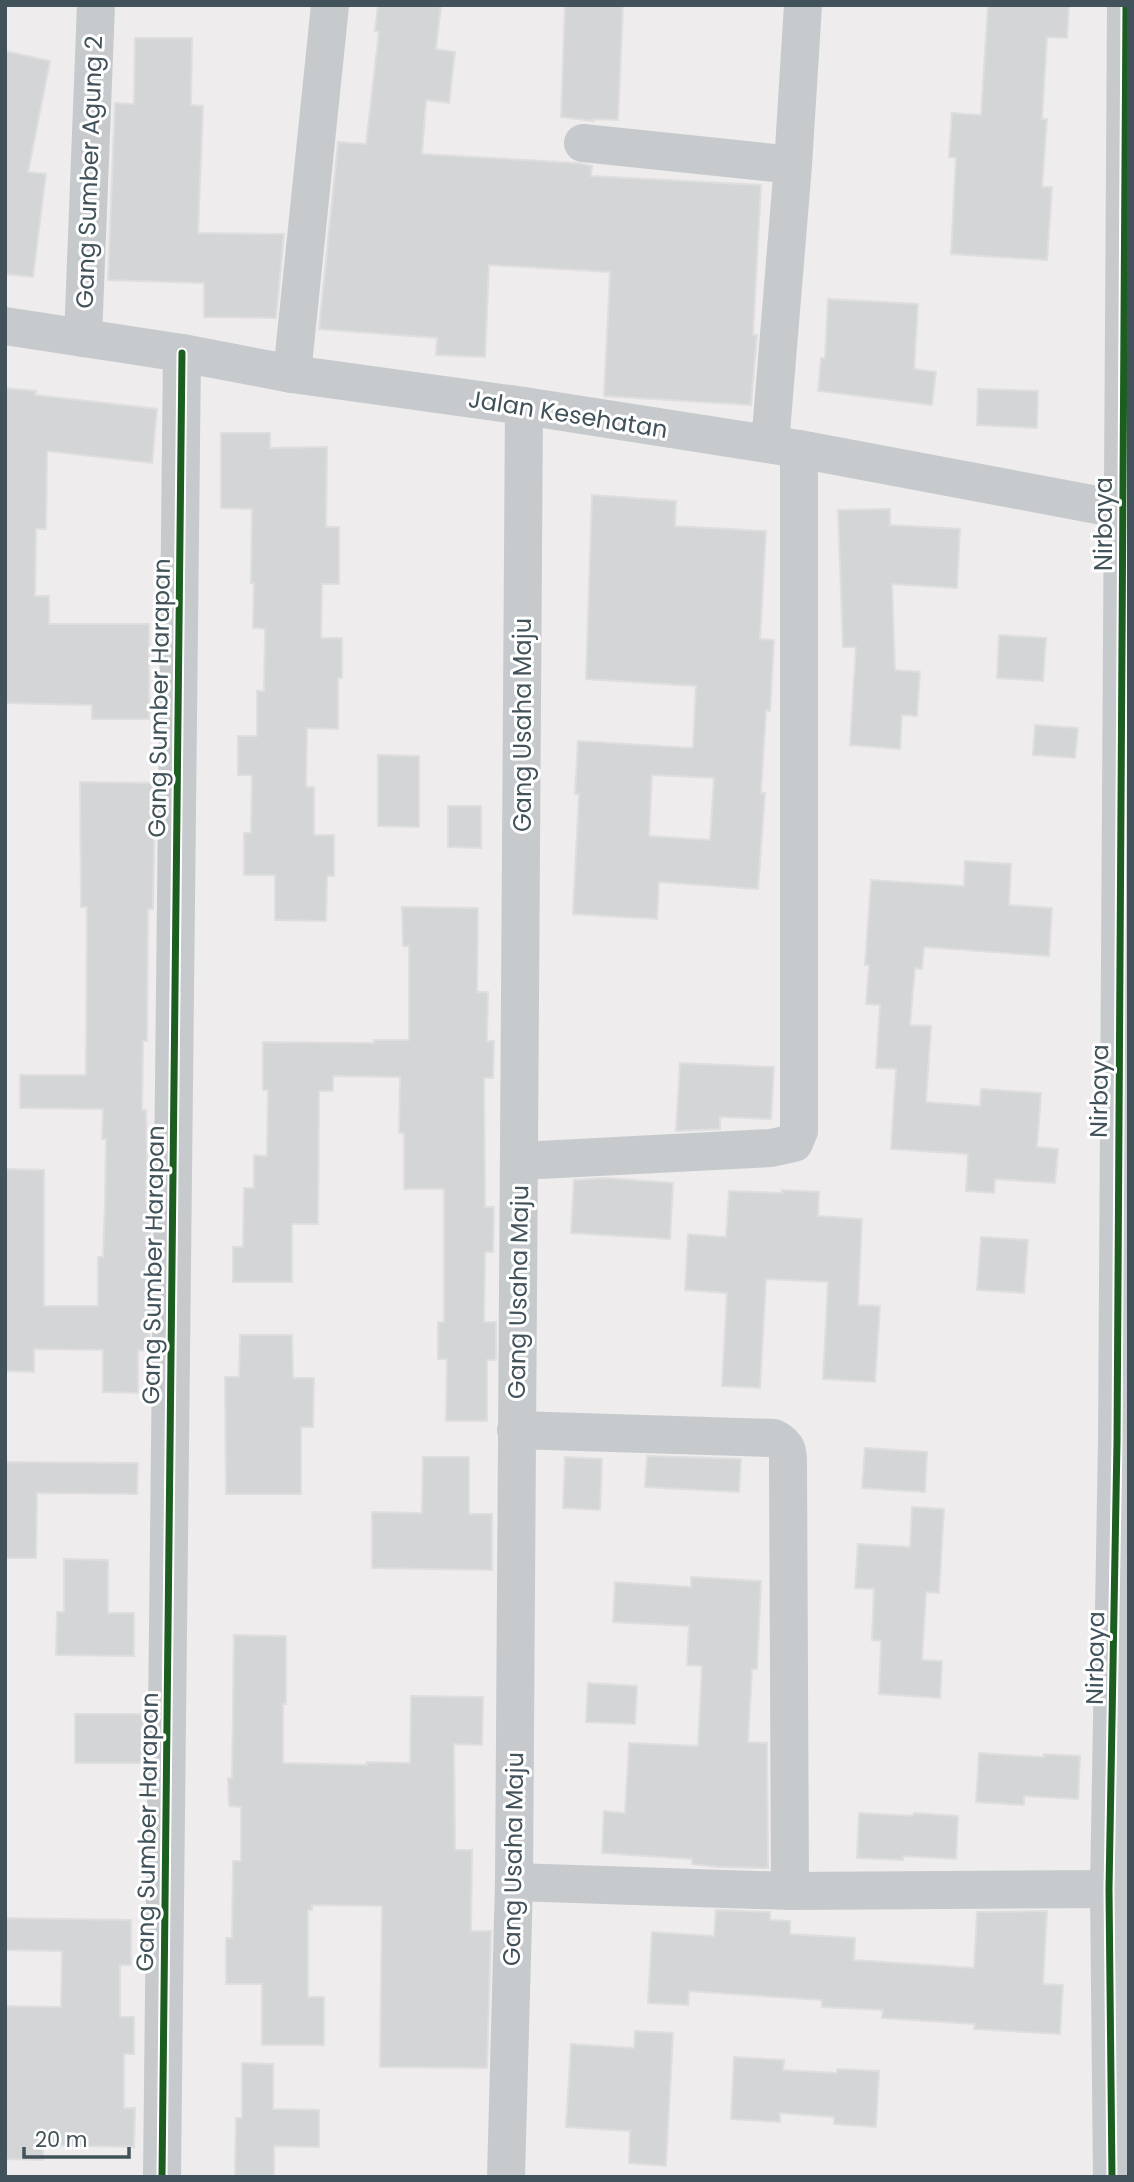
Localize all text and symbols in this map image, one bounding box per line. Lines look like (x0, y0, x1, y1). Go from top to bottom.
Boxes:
street label: Gang Sumber Agung 2 (68, 35, 110, 309)
street label: Jalan Kesehatan (466, 382, 670, 446)
street label: Nirbaya (1087, 477, 1120, 571)
street label: Gang Sumber Harapan (140, 558, 178, 838)
street label: Gang Usaha Maju (506, 618, 539, 832)
street label: Nirbaya (1082, 1044, 1116, 1138)
street label: Gang Sumber Harapan (134, 1125, 172, 1405)
street label: Gang Usaha Maju (500, 1185, 536, 1399)
street label: Nirbaya (1078, 1611, 1112, 1705)
street label: Gang Sumber Harapan (128, 1692, 166, 1972)
street label: Gang Usaha Maju (495, 1752, 531, 1966)
scale bar (24, 2116, 130, 2160)
text: 20 m (35, 2125, 88, 2154)

